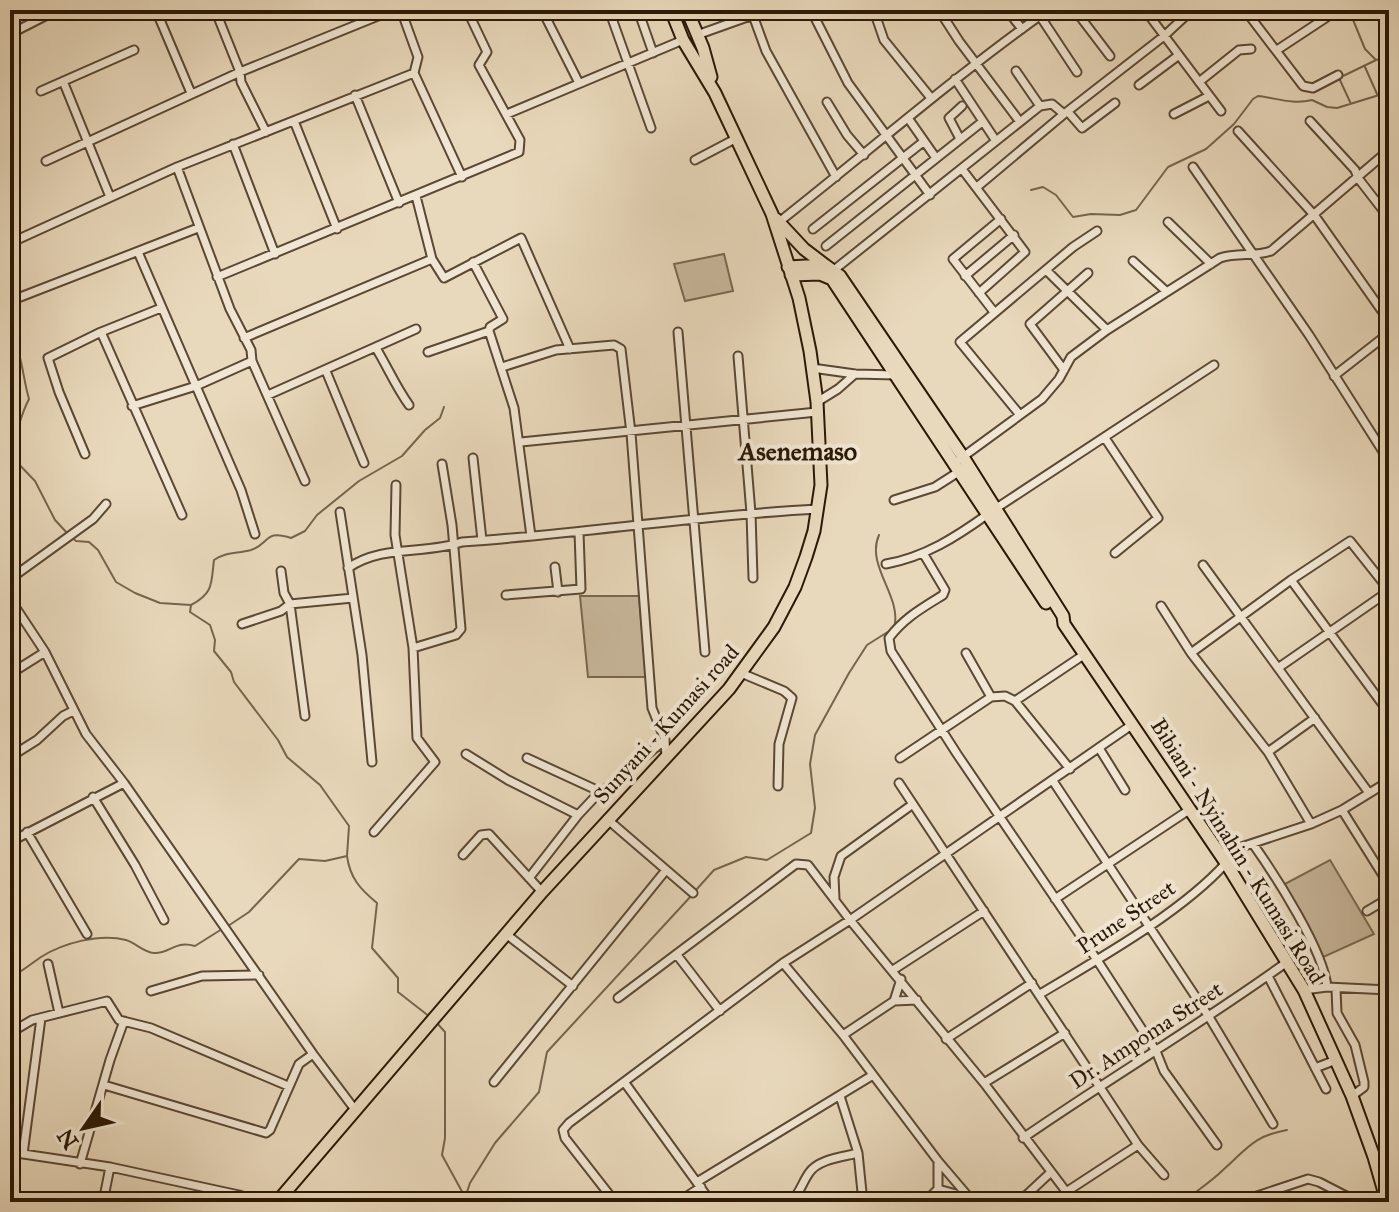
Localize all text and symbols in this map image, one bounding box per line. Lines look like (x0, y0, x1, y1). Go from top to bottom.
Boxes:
district label: Asenemaso (737, 435, 857, 467)
street label: Sunyani - Kumasi road (587, 639, 745, 809)
street label: Bibiani - Nyinahin - Kumasi Road (1145, 713, 1331, 989)
street label: Prune Street (1072, 874, 1181, 960)
street label: Dr. Ampoma Street (1064, 975, 1228, 1095)
north arrow (44, 1088, 124, 1168)
text: N (51, 1123, 84, 1154)

